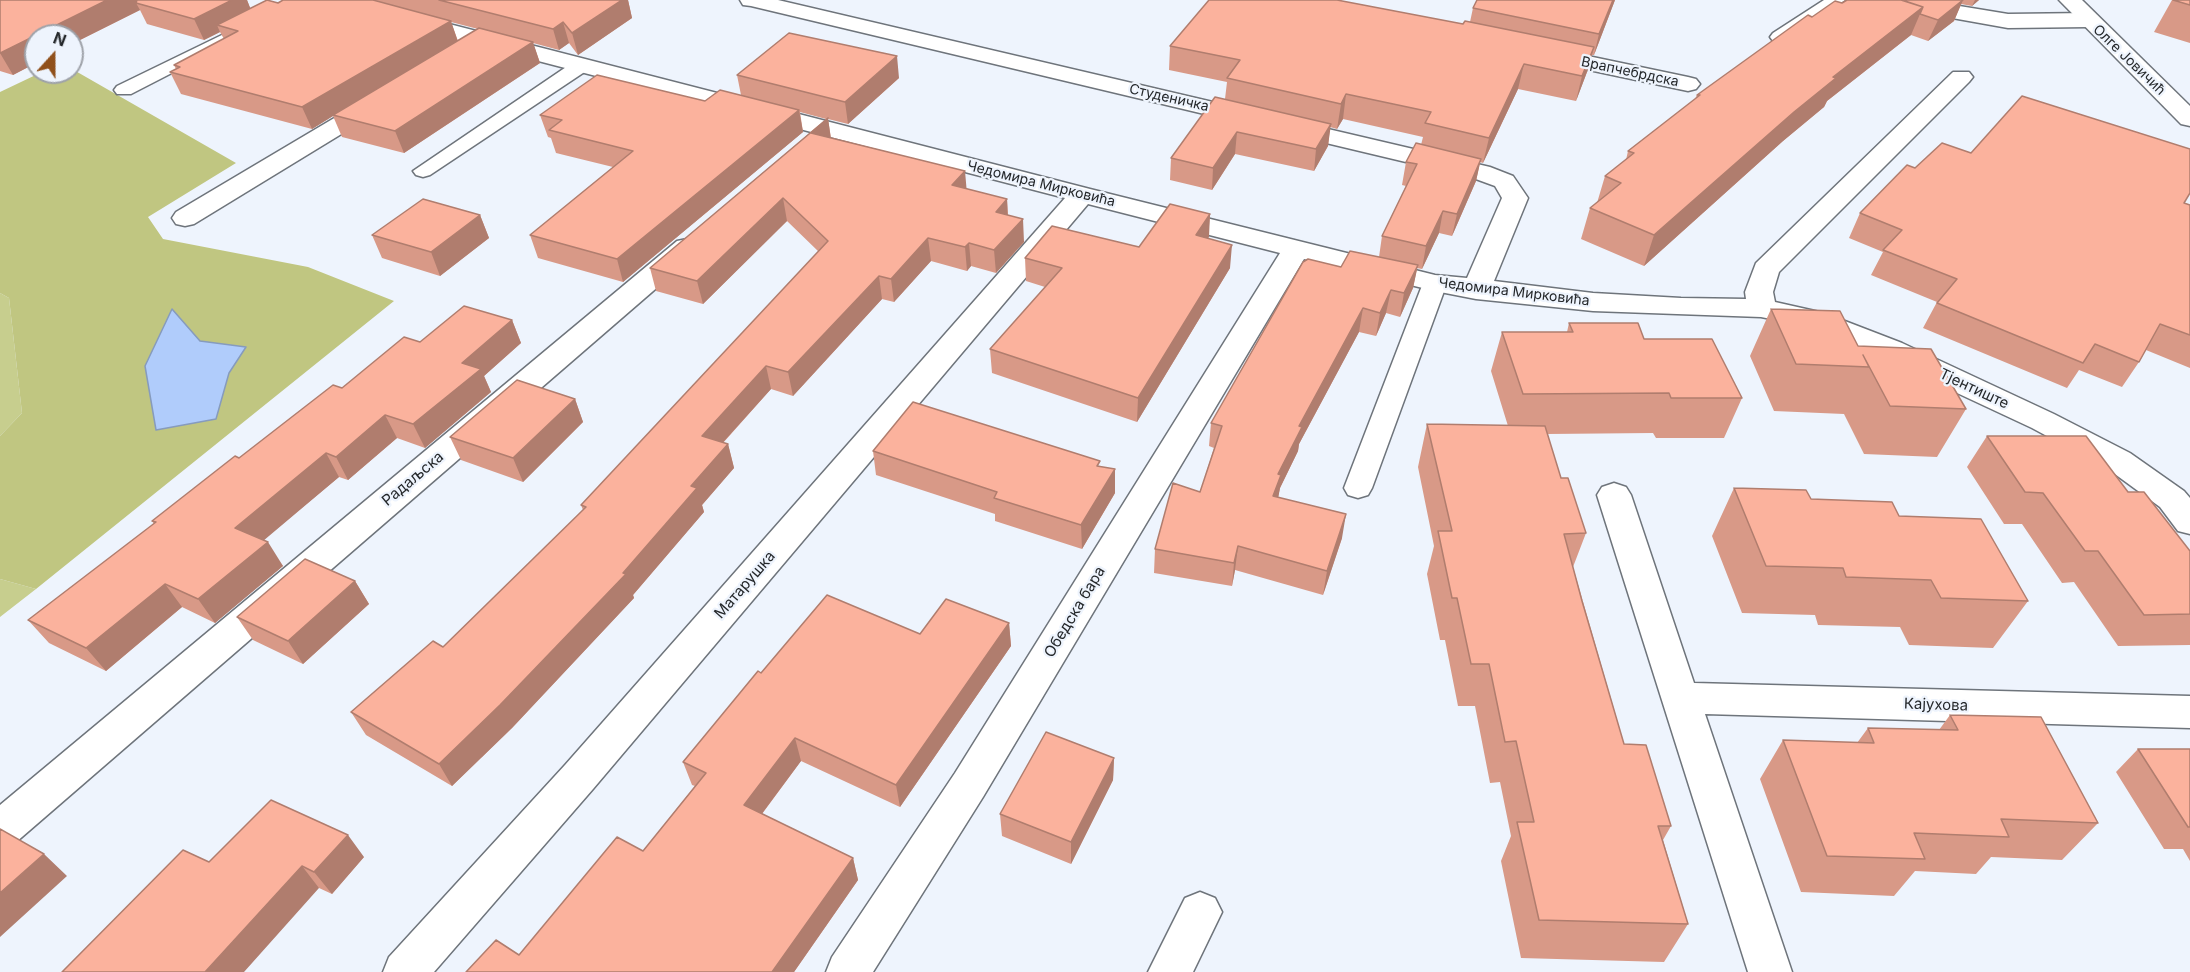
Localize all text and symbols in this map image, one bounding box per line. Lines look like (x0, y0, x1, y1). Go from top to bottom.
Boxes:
street label: Олге Јовичић (2089, 21, 2169, 99)
north arrow (24, 24, 84, 84)
text: N (50, 28, 69, 51)
street label: Врапчебрдска (1580, 53, 1680, 91)
street label: Студеничка (1128, 81, 1210, 115)
street label: Чедомира Мирковића (965, 157, 1117, 211)
street label: Чедомира Мирковића (1437, 274, 1591, 310)
street label: Тјентиште (1936, 365, 2012, 413)
street label: Радаљска (379, 448, 447, 510)
street label: Матарушка (711, 548, 779, 622)
street label: Обедска бара (1041, 563, 1109, 661)
street label: Кајухова (1904, 695, 1968, 715)

